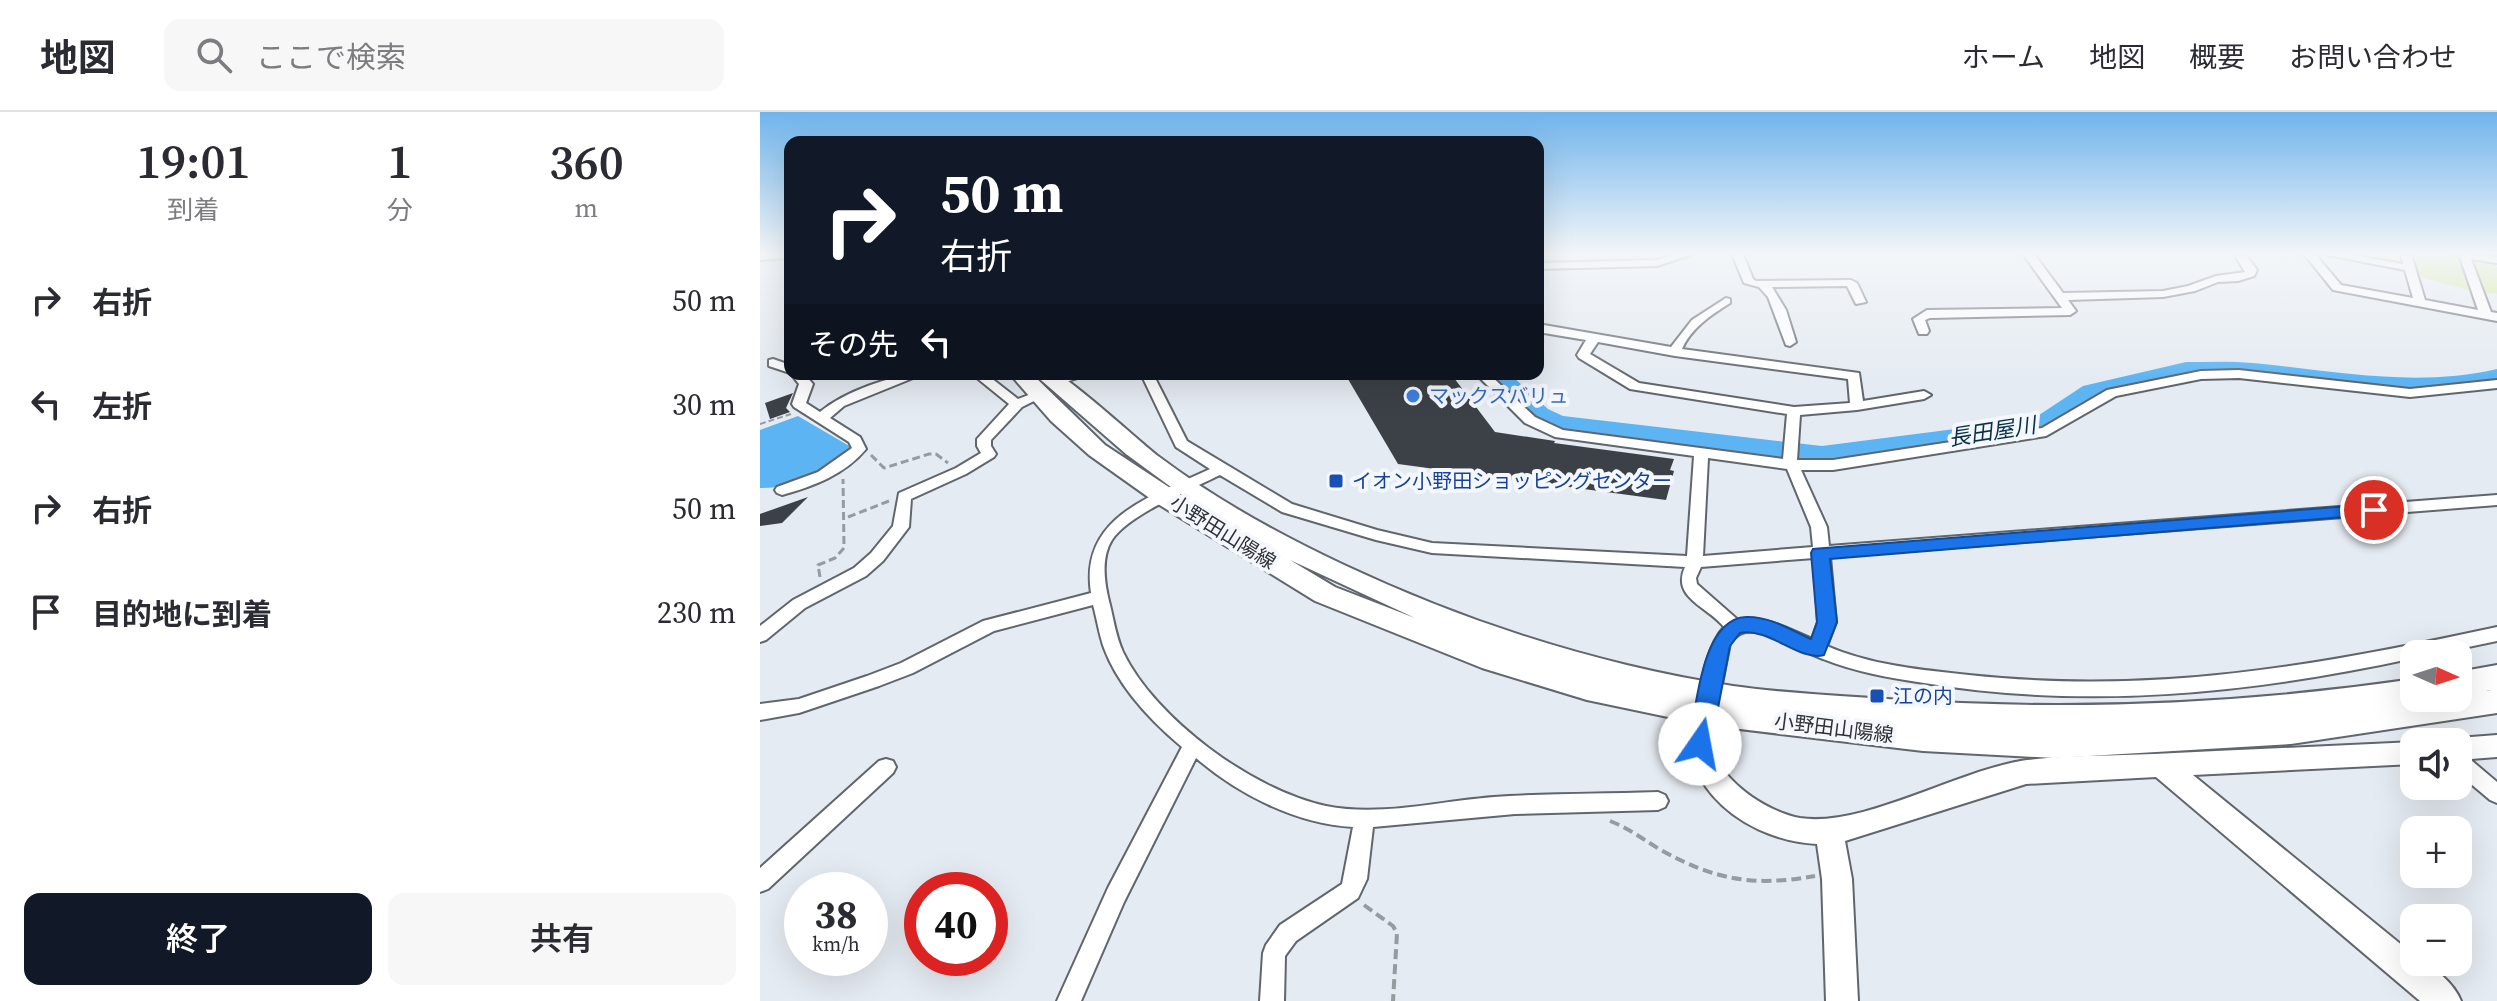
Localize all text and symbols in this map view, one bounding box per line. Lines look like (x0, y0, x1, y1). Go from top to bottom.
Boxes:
search box (164, 19, 724, 91)
text: 地図 (40, 32, 116, 84)
icon: search (192, 33, 236, 77)
text: ここで検索 (256, 37, 406, 78)
text: ホーム (1962, 38, 2045, 76)
text: 地図 (2089, 38, 2145, 76)
text: 概要 (2189, 38, 2245, 76)
text: お問い合わせ (2289, 38, 2457, 76)
text: 19:01 (136, 128, 250, 194)
text: 1 (387, 128, 412, 194)
text: 360 (549, 129, 624, 195)
text: 50 m (940, 154, 1063, 231)
icon: right (808, 168, 912, 272)
text: m (575, 190, 598, 226)
text: 到着 (167, 192, 219, 228)
text: 分 (387, 192, 413, 228)
text: 右折 (940, 232, 1012, 281)
icon: right (24, 278, 68, 322)
text: 50 m (672, 280, 736, 321)
text: 右折 (92, 282, 152, 323)
icon: left (914, 320, 958, 364)
text: その先 (808, 324, 898, 365)
icon: left (24, 382, 68, 426)
place label: マックスバリュ (1429, 382, 1568, 410)
text: 30 m (672, 384, 736, 425)
text: 左折 (92, 386, 152, 427)
marker: マックスバリュ (1404, 387, 1422, 405)
water label: 長田屋川 (1946, 409, 2040, 453)
place label: イオン小野田ショッピングセンター (1352, 467, 1672, 495)
marker: イオン小野田ショッピングセンター (1327, 472, 1345, 490)
pin (2340, 476, 2408, 544)
icon: right (24, 486, 68, 530)
text: 50 m (672, 488, 736, 529)
street label: 小野田山陽線 (1165, 488, 1281, 576)
icon: arrive (2352, 488, 2396, 532)
text: 右折 (92, 490, 152, 531)
icon: arrive (24, 590, 68, 634)
text: 230 m (657, 592, 736, 633)
text: 目的地に到着 (92, 594, 272, 635)
north arrow (2400, 640, 2472, 712)
map controls (2400, 640, 2472, 976)
place label: 江の内 (1893, 682, 1953, 710)
marker: 江の内 (1868, 687, 1886, 705)
position arrow (1658, 702, 1742, 786)
street label: 小野田山陽線 (1773, 707, 1895, 749)
button: sound (2400, 728, 2472, 800)
button: + (2400, 816, 2472, 888)
speed limit sign: 40 (904, 872, 1008, 976)
text: 38 (814, 887, 858, 941)
button: 終了 (24, 893, 372, 985)
button: 共有 (388, 893, 736, 985)
button: − (2400, 904, 2472, 976)
text: km/h (812, 930, 860, 958)

